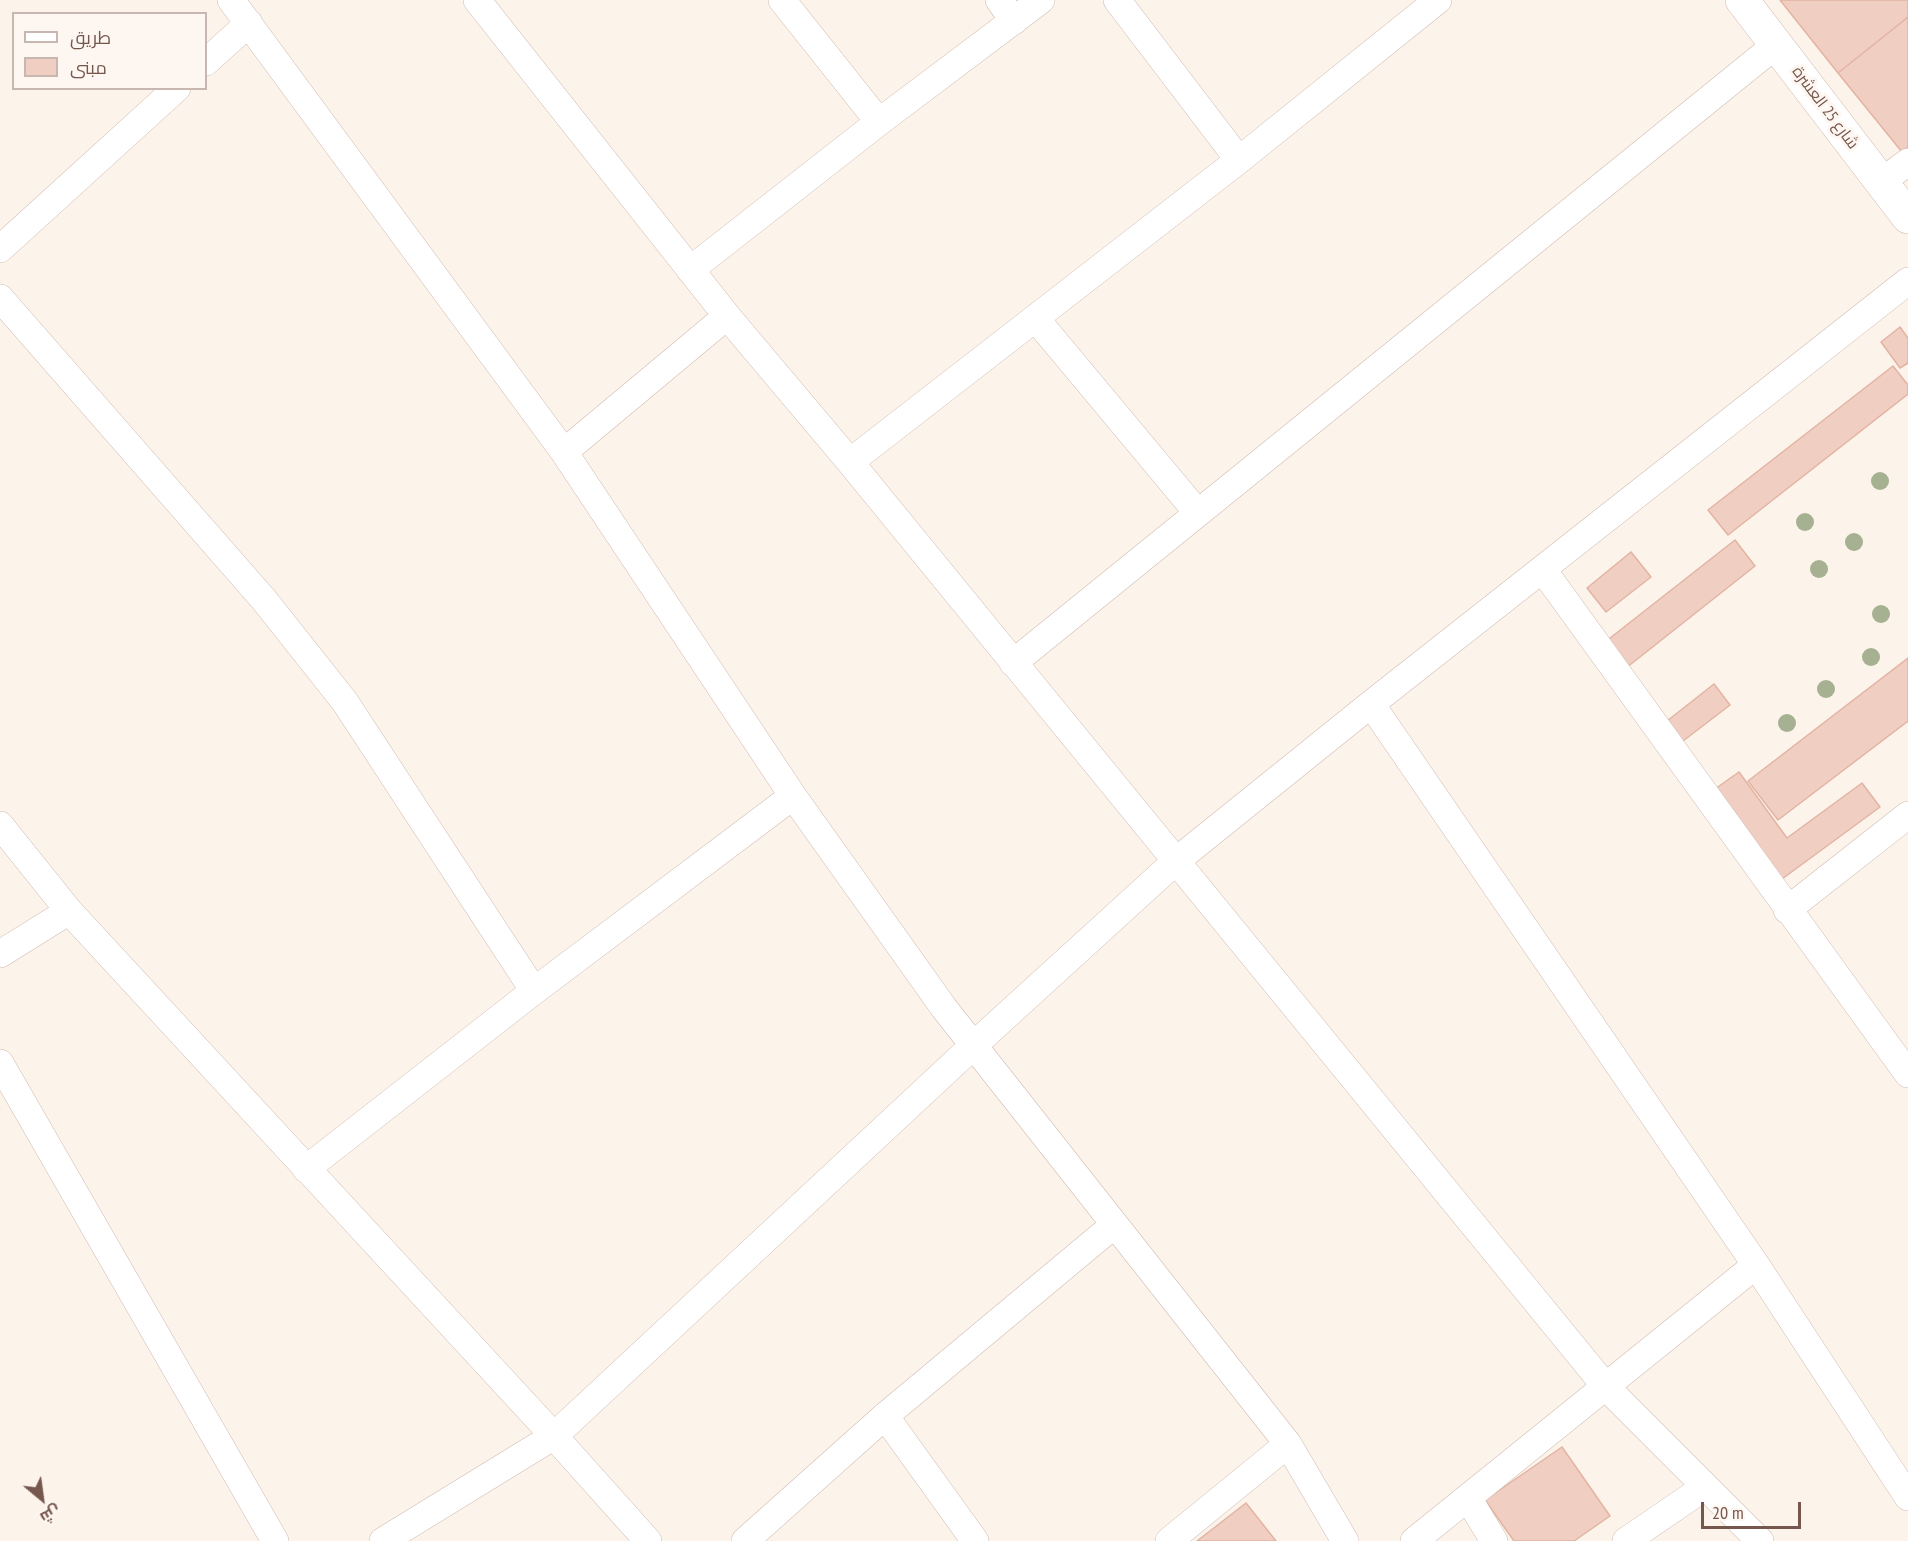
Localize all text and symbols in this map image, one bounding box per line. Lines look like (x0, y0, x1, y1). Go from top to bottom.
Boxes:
legend (12, 12, 207, 90)
text: طريق (70, 26, 111, 49)
text: مبنى (70, 56, 107, 79)
street label: شارع 25 العشرة (1788, 63, 1862, 153)
north arrow (12, 1469, 72, 1529)
scale bar (1704, 1490, 1804, 1528)
text: ش (37, 1501, 65, 1528)
text: 20 m (1712, 1501, 1744, 1524)

